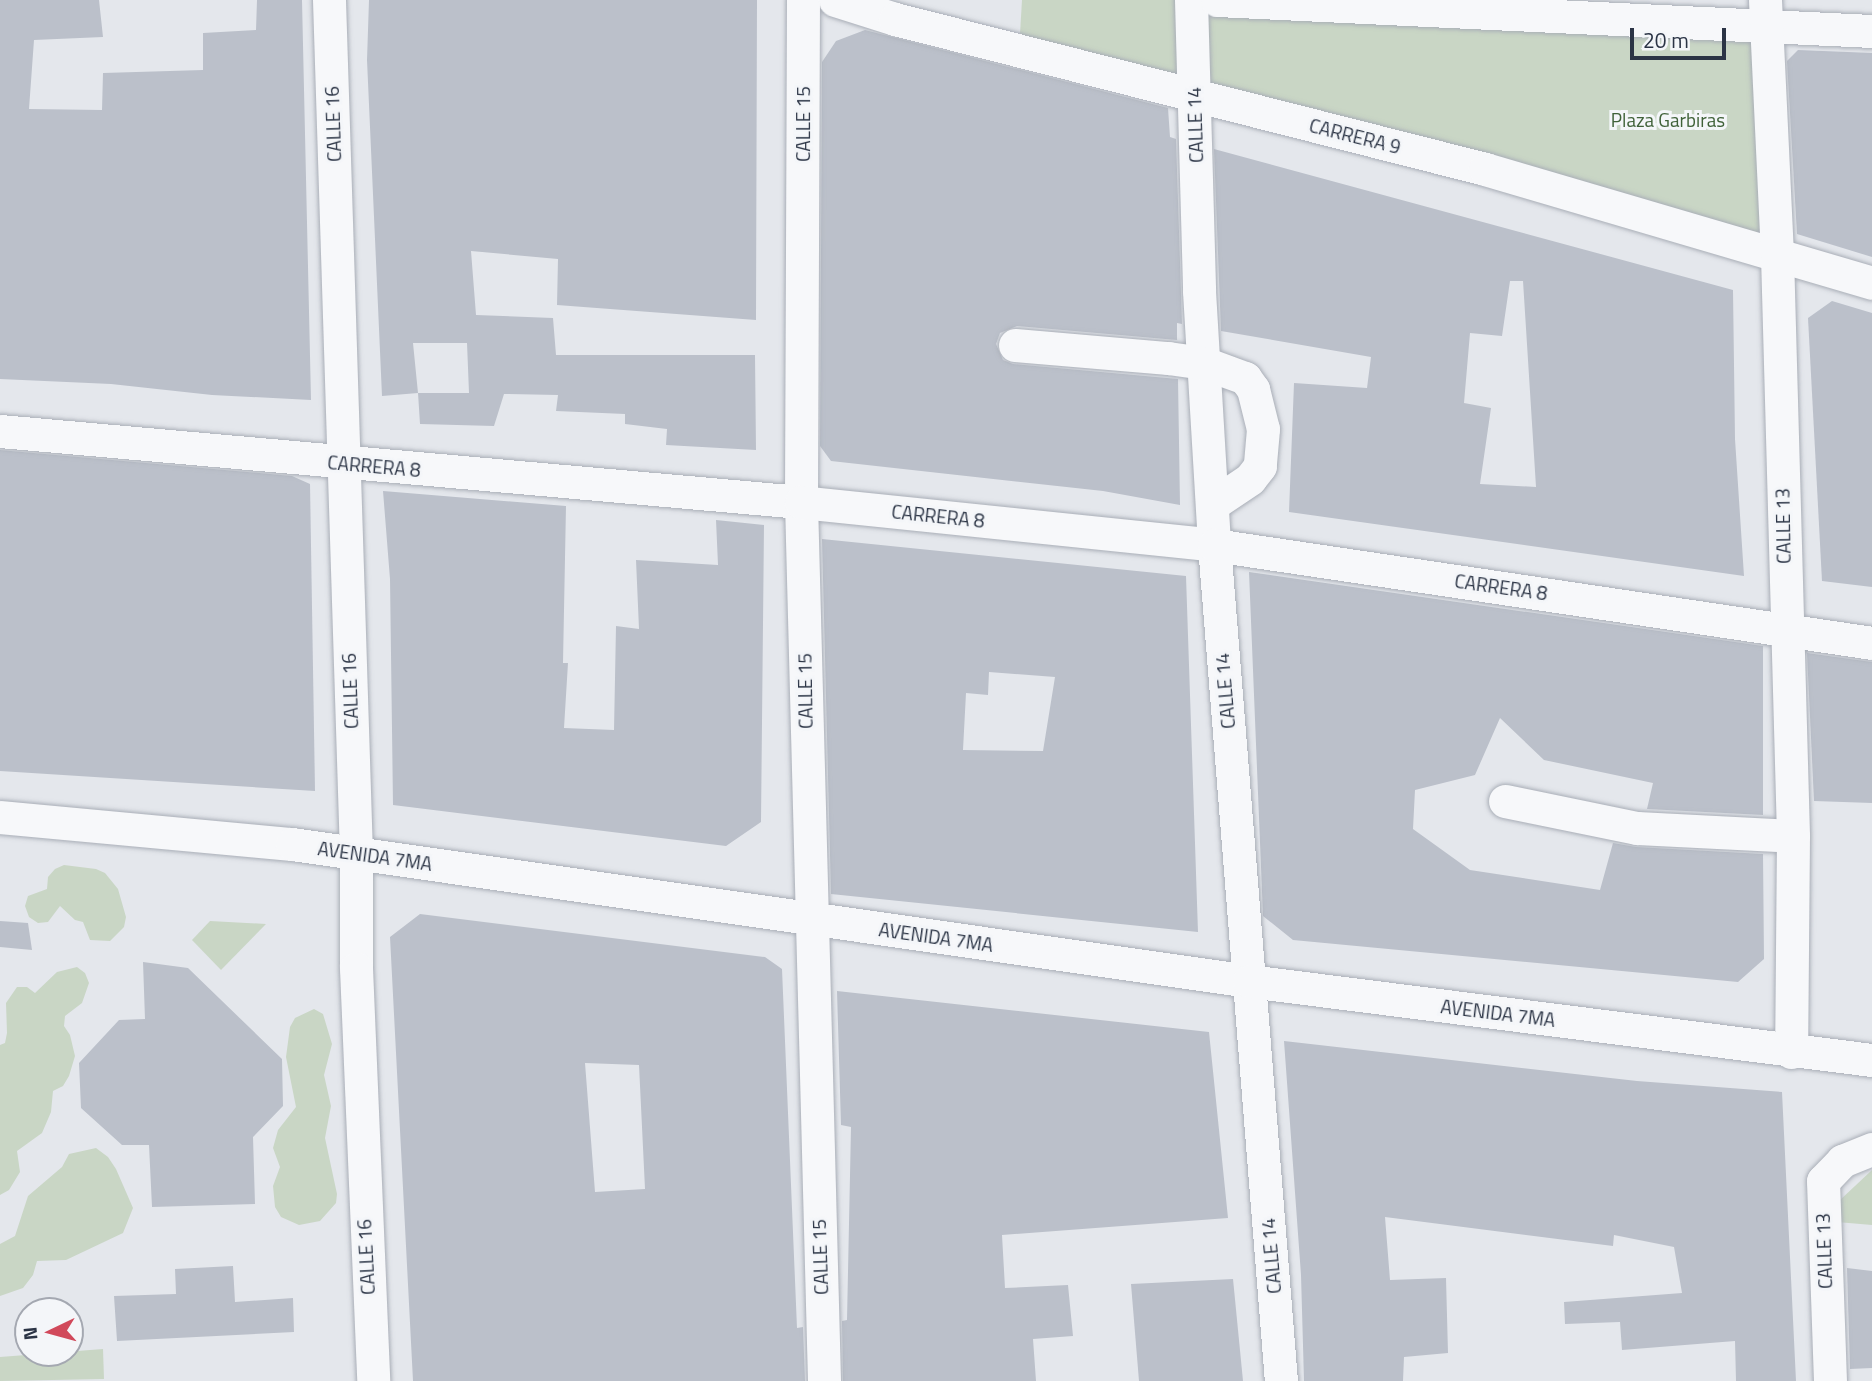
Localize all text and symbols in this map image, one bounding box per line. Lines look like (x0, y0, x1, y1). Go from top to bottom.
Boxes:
scale bar (1634, 14, 1730, 58)
text: 20 m (1643, 24, 1689, 56)
street label: CALLE 16 (320, 86, 346, 162)
street label: CALLE 15 (792, 86, 814, 162)
street label: CALLE 14 (1182, 87, 1208, 163)
park label: Plaza Garbiras (1611, 109, 1725, 131)
street label: CARRERA 9 (1307, 114, 1403, 158)
street label: CARRERA 8 (327, 451, 421, 481)
street label: CALLE 13 (1771, 488, 1795, 564)
street label: CARRERA 8 (890, 500, 986, 532)
street label: CARRERA 8 (1453, 569, 1549, 605)
street label: CALLE 14 (1210, 652, 1240, 730)
street label: CALLE 16 (337, 653, 363, 729)
street label: CALLE 15 (793, 653, 817, 729)
street label: AVENIDA 7MA (316, 837, 434, 875)
street label: AVENIDA 7MA (877, 918, 995, 956)
street label: AVENIDA 7MA (1439, 995, 1557, 1031)
street label: CALLE 13 (1811, 1213, 1837, 1289)
street label: CALLE 14 (1256, 1217, 1286, 1295)
street label: CALLE 16 (353, 1219, 379, 1295)
street label: CALLE 15 (807, 1219, 833, 1295)
north arrow (14, 1297, 84, 1367)
text: N (15, 1326, 45, 1342)

